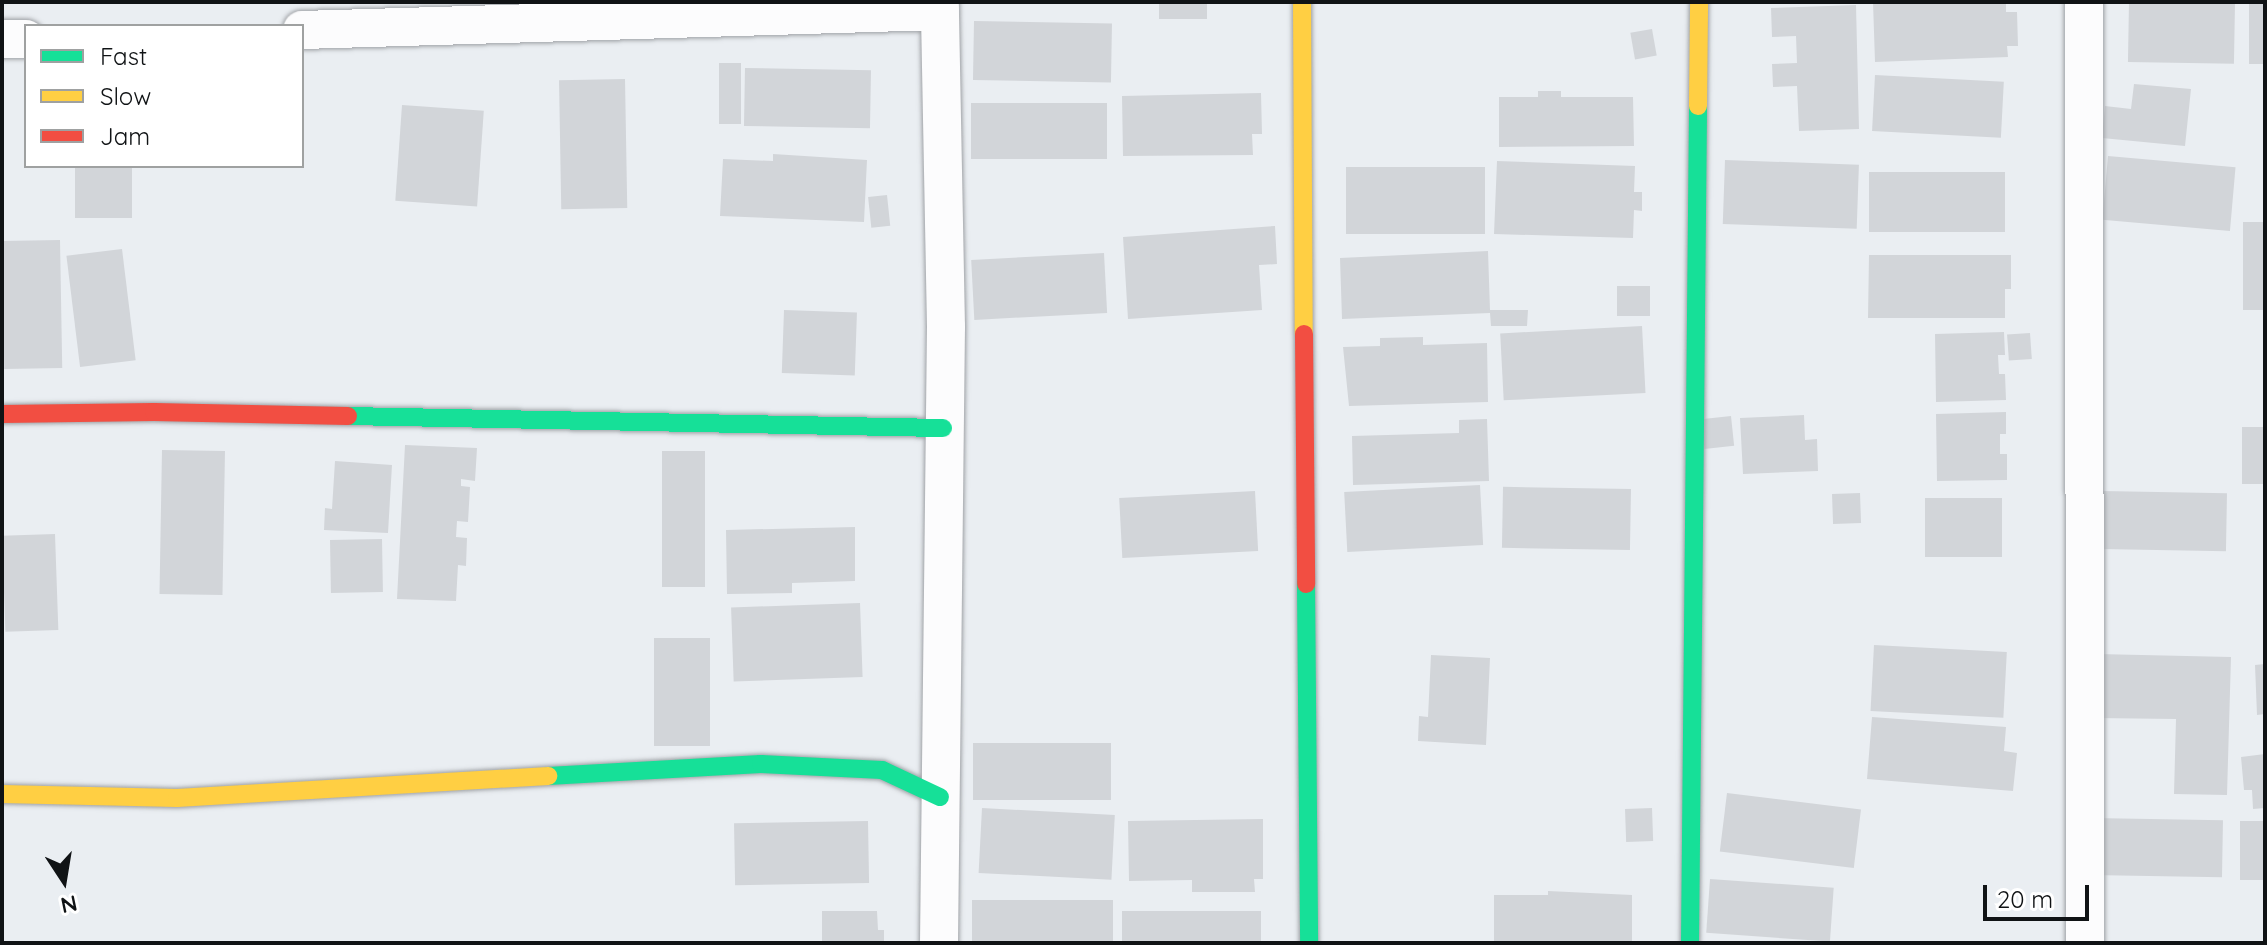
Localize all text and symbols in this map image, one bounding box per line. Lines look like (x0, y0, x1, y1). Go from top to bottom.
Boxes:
legend (24, 24, 304, 168)
text: Fast (100, 41, 147, 71)
text: Slow (100, 81, 151, 111)
text: Jam (100, 121, 150, 151)
north arrow (24, 841, 104, 921)
scale bar (1987, 869, 2093, 919)
text: 20 m (1997, 884, 2053, 914)
text: N (58, 889, 80, 920)

